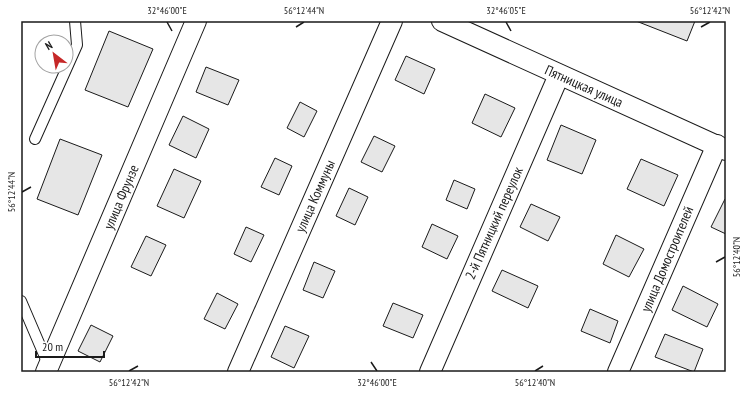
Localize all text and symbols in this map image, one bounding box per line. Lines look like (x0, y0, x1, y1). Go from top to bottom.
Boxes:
text: 32°46'00"E (147, 4, 187, 17)
text: 56°12'44"N (284, 4, 324, 17)
text: 32°46'05"E (486, 4, 526, 17)
text: 56°12'42"N (690, 4, 730, 17)
north arrow (34, 34, 74, 74)
text: N (43, 38, 55, 53)
street label: Пятницкая улица (542, 61, 626, 111)
street label: улица Коммуны (291, 157, 339, 235)
street label: улица Фрунзе (99, 162, 143, 232)
street label: 2-й Пятницкий переулок (461, 163, 527, 282)
text: 56°12'44"N (5, 172, 18, 212)
street label: улица Домостроителей (637, 203, 697, 315)
text: 56°12'40"N (730, 237, 743, 277)
scale bar (36, 333, 104, 359)
text: 20 m (42, 339, 63, 354)
text: 56°12'42"N (109, 376, 149, 389)
text: 32°46'00"E (357, 376, 397, 389)
text: 56°12'40"N (515, 376, 555, 389)

